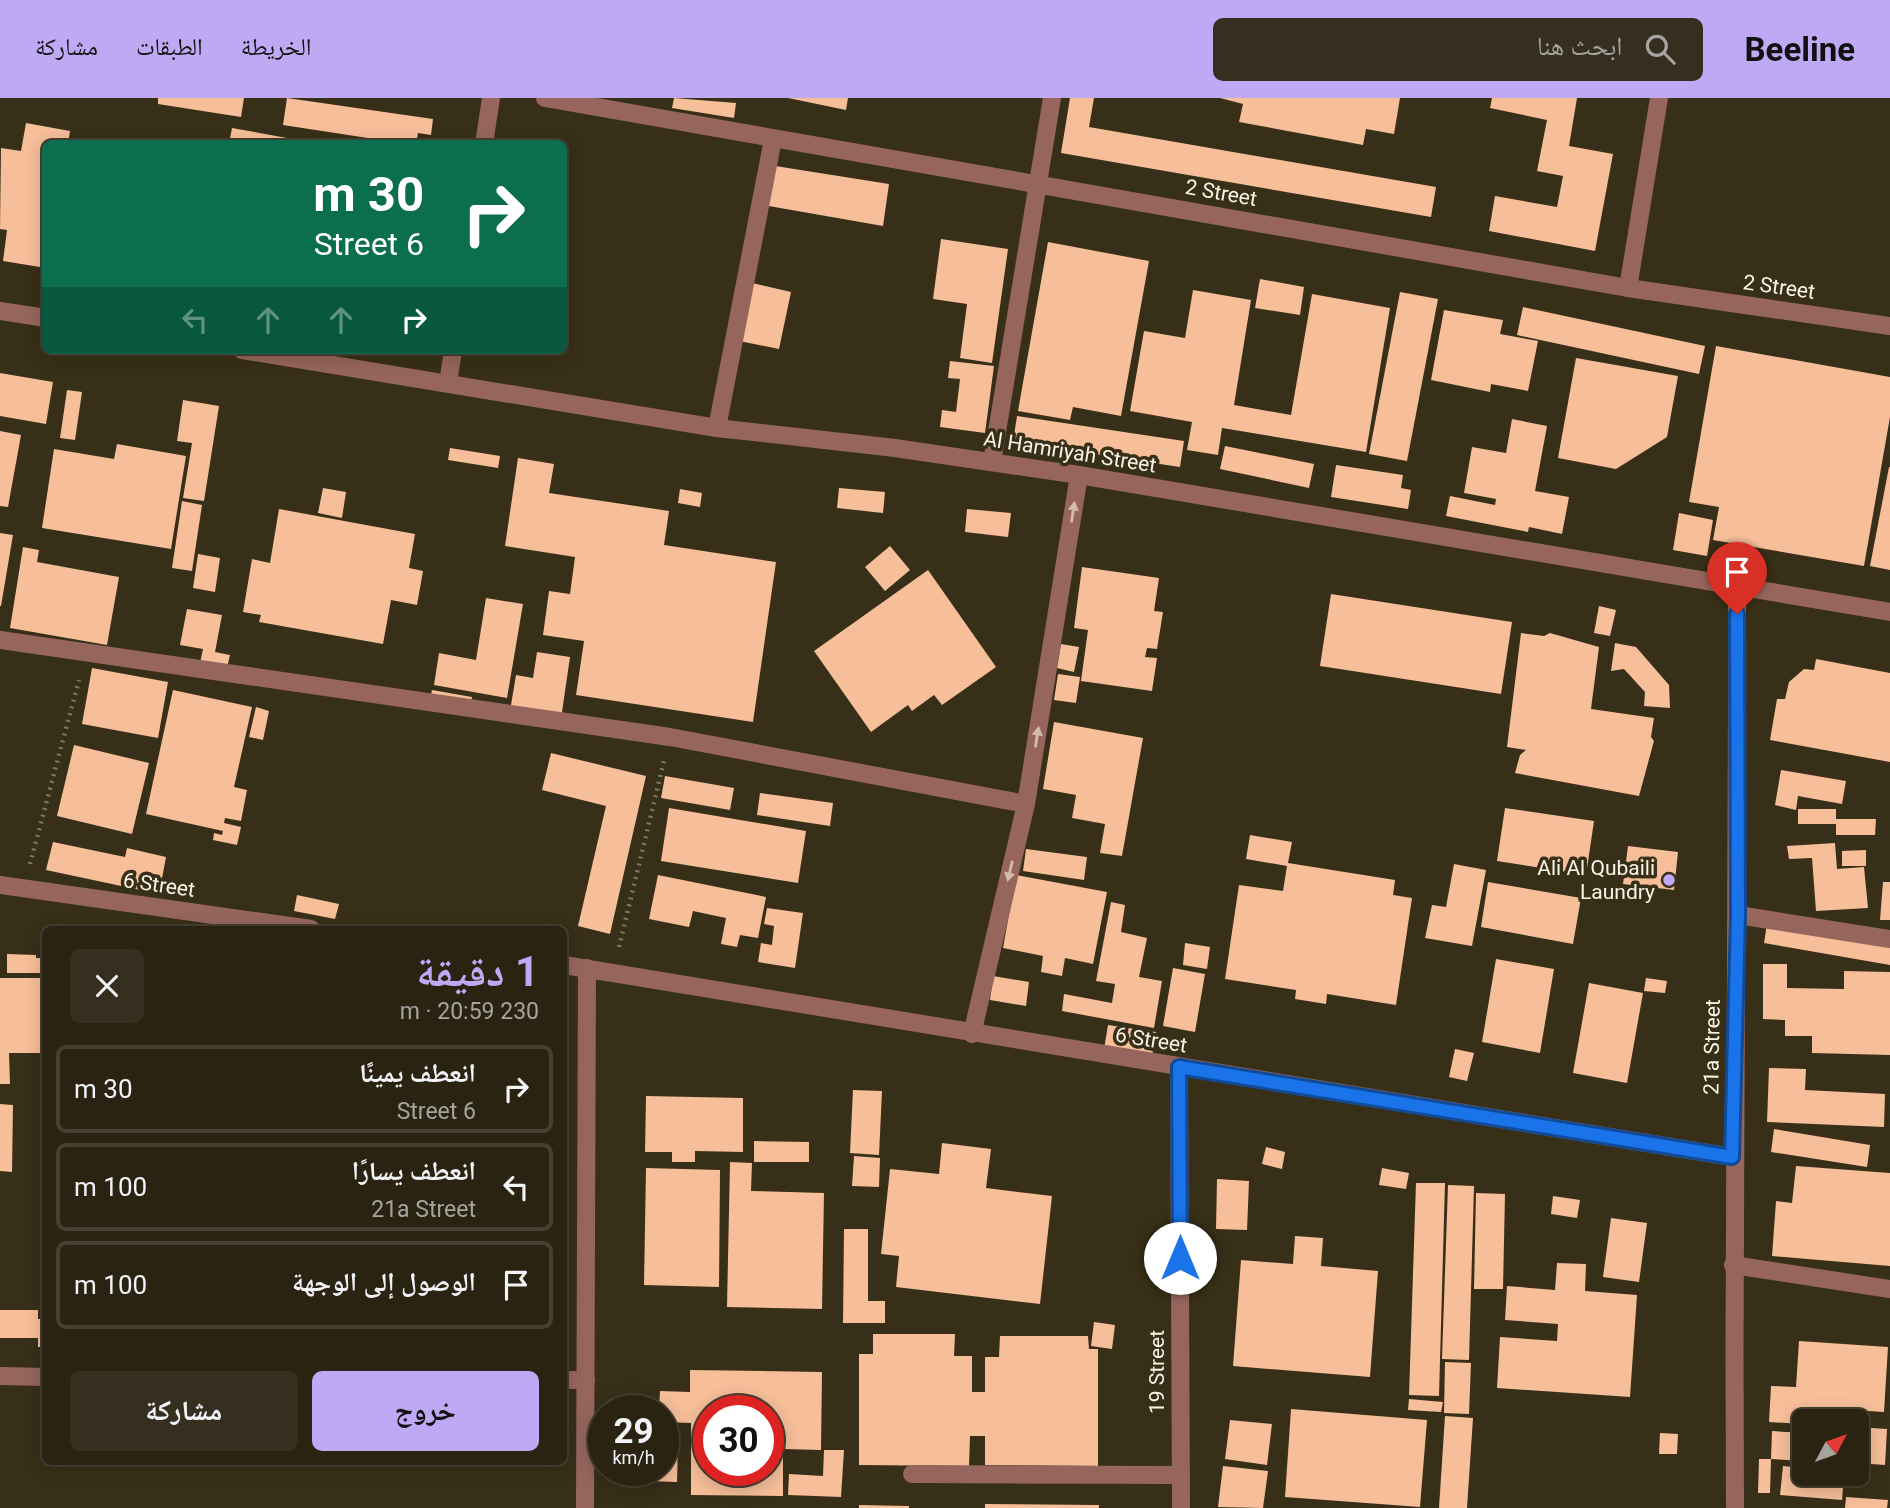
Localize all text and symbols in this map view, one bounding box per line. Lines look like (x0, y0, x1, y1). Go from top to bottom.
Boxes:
search box (1213, 18, 1703, 81)
icon: search (1641, 30, 1679, 68)
text: Beeline (1745, 30, 1855, 69)
text: ابحث هنا (1537, 31, 1623, 61)
text: مشاركة (35, 33, 98, 61)
text: الطبقات (136, 33, 203, 61)
text: الخريطة (241, 33, 311, 61)
text: 30 m (313, 166, 424, 223)
icon: right (448, 168, 539, 259)
street label: 2 Street (1183, 175, 1259, 211)
text: 6 Street (314, 225, 424, 263)
street label: 2 Street (1741, 270, 1817, 304)
icon: left (176, 301, 214, 339)
icon: ahead (249, 301, 287, 339)
icon: ahead (322, 301, 360, 339)
icon: right (395, 301, 433, 339)
street label: Al Hamriyah Street (982, 427, 1158, 478)
one-way arrow (1068, 501, 1079, 523)
pin (1707, 542, 1767, 614)
icon: arrive (1718, 553, 1756, 591)
one-way arrow (1032, 726, 1043, 748)
place label: Ali Al Qubaili Laundry (1537, 856, 1655, 904)
one-way arrow (1004, 860, 1015, 882)
street label: 6 Street (121, 868, 197, 902)
marker: Ali Al Qubaili Laundry (1661, 872, 1677, 888)
text: 1 دقيقة (416, 947, 539, 996)
button: close (70, 949, 144, 1023)
text: 230 m · 20:59 (400, 998, 539, 1025)
street label: 21a Street (1699, 999, 1725, 1095)
street label: 6 Street (1113, 1022, 1189, 1058)
text: انعطف يمينًا (359, 1058, 476, 1088)
icon: right (497, 1070, 535, 1108)
text: 30 m (74, 1074, 133, 1104)
text: 6 Street (397, 1098, 476, 1125)
text: انعطف يسارًا (352, 1156, 476, 1186)
icon: left (497, 1168, 535, 1206)
text: 100 m (74, 1172, 147, 1202)
text: 21a Street (371, 1196, 476, 1223)
position arrow (1143, 1221, 1217, 1295)
icon: arrive (497, 1266, 535, 1304)
text: الوصول إلى الوجهة (292, 1267, 476, 1297)
text: 100 m (74, 1270, 147, 1300)
street label: 19 Street (1145, 1330, 1169, 1414)
button: مشاركة (70, 1371, 298, 1451)
button: خروج (312, 1371, 539, 1451)
speed limit sign: 30 (693, 1395, 784, 1486)
north arrow (1792, 1409, 1869, 1486)
map controls (1792, 1409, 1869, 1486)
text: 29 (613, 1411, 654, 1452)
text: km/h (612, 1447, 655, 1468)

